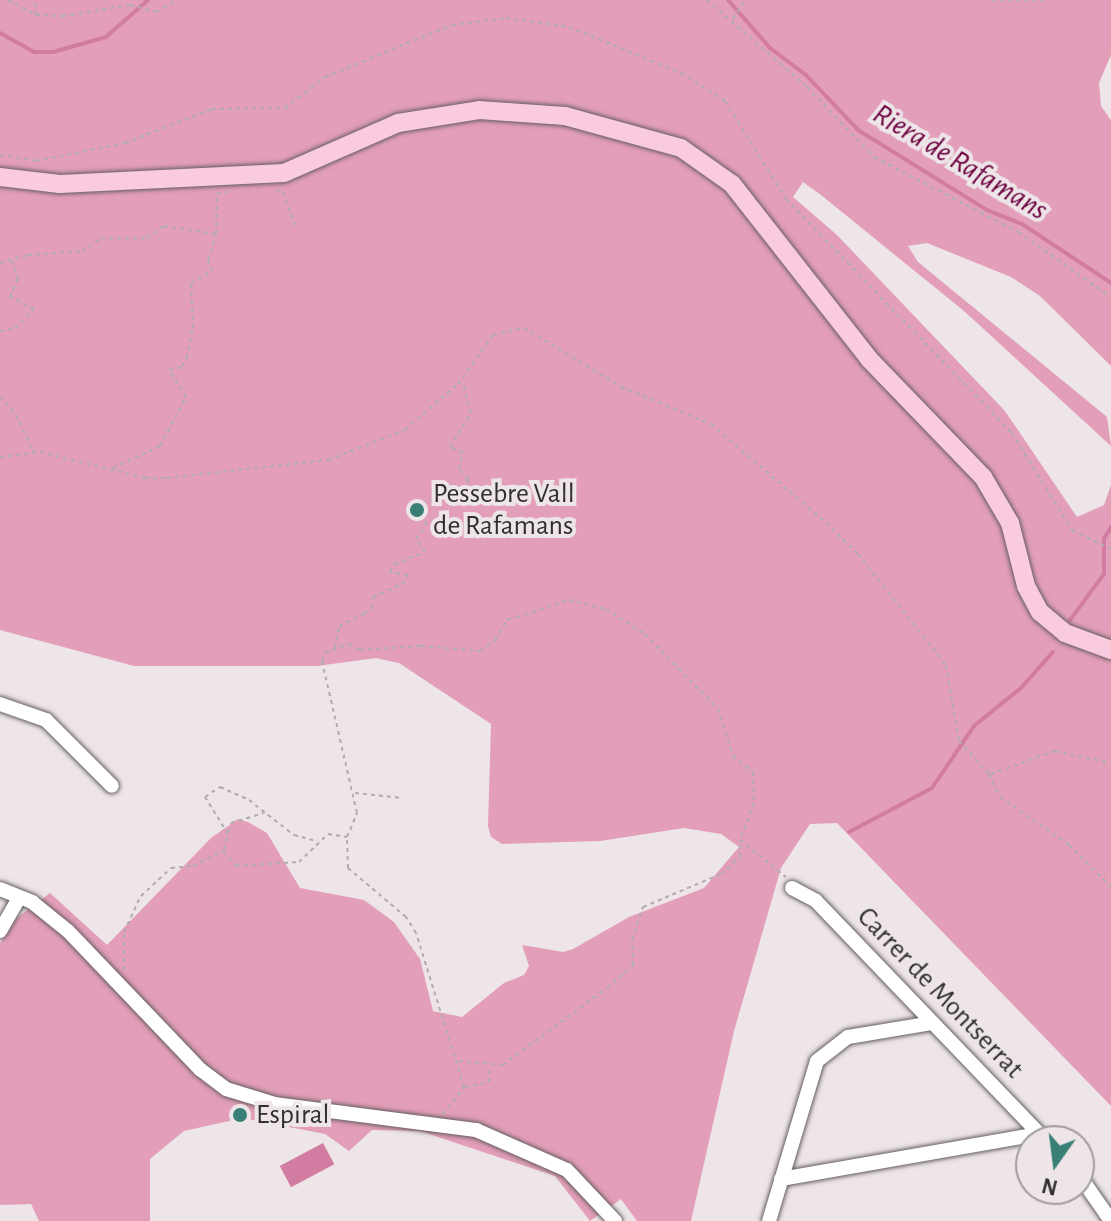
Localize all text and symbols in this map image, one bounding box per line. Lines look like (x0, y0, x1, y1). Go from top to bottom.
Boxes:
water label: Riera de Rafamans (866, 96, 1054, 228)
place label: Pessebre Vall de Rafamans (433, 477, 575, 543)
marker: Pessebre Vall de Rafamans (408, 501, 426, 519)
street label: Carrer de Montserrat (850, 900, 1030, 1086)
place label: Espiral (256, 1098, 329, 1132)
marker: Espiral (231, 1106, 249, 1124)
north arrow (1015, 1125, 1095, 1205)
text: N (1040, 1174, 1060, 1199)

